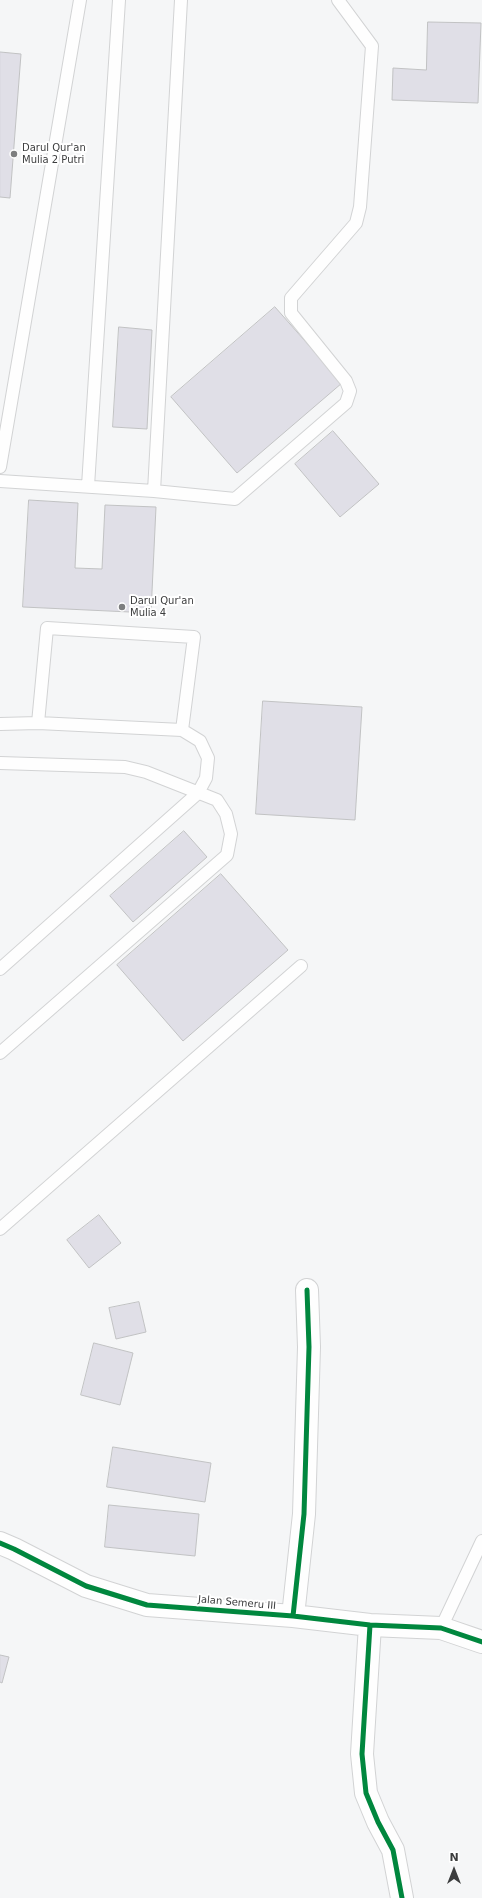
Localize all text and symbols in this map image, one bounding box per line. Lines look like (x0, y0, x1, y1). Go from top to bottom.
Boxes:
place label: Darul Qur'an Mulia 2 Putri (22, 142, 86, 166)
marker: Darul Qur'an Mulia 2 Putri (9, 149, 19, 159)
place label: Darul Qur'an Mulia 4 (130, 595, 194, 618)
marker: Darul Qur'an Mulia 4 (117, 602, 127, 612)
street label: Jalan Semeru III (197, 1594, 277, 1612)
north arrow (434, 1850, 474, 1890)
text: N (449, 1851, 459, 1864)

